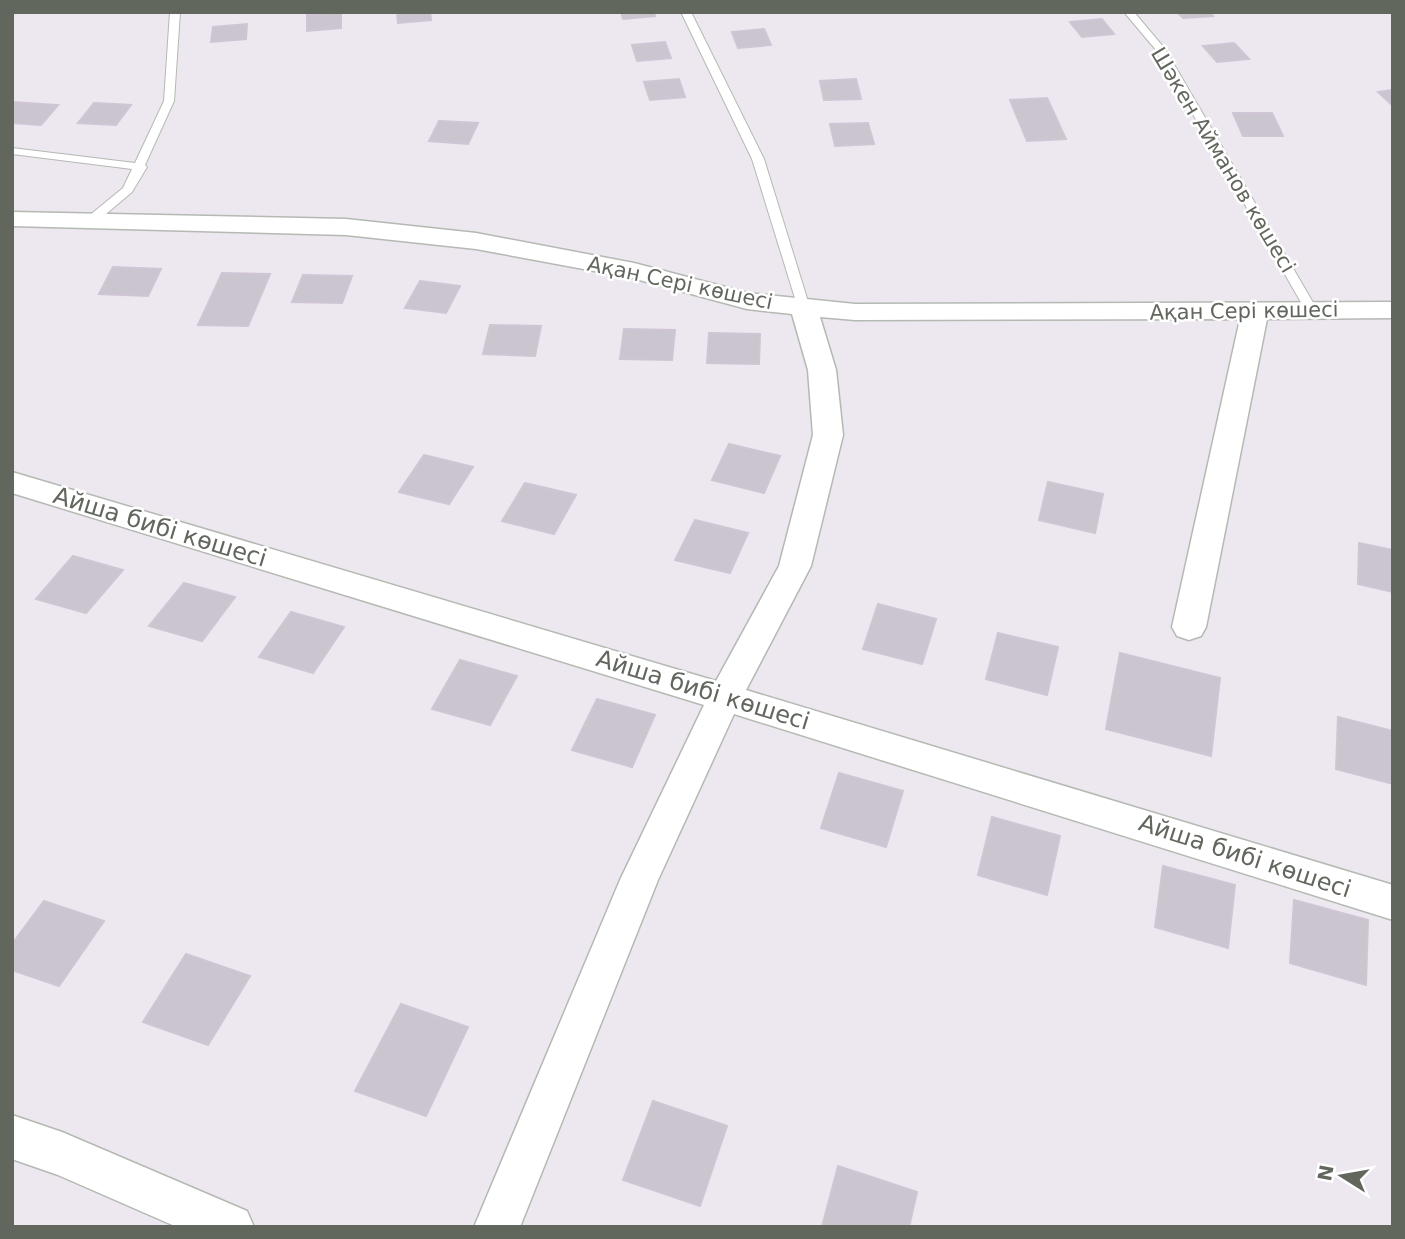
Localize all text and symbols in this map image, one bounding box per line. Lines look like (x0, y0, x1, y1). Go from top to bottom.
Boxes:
street label: Шәкен Айманов көшесі (1146, 43, 1300, 277)
street label: Ақан Сері көшесі (585, 252, 775, 314)
street label: Ақан Сері көшесі (1149, 297, 1339, 325)
street label: Айша бибі көшесі (50, 481, 270, 573)
street label: Айша бибі көшесі (593, 644, 813, 736)
street label: Айша бибі көшесі (1135, 808, 1355, 904)
north arrow (1307, 1141, 1377, 1211)
text: N (1313, 1163, 1338, 1183)

